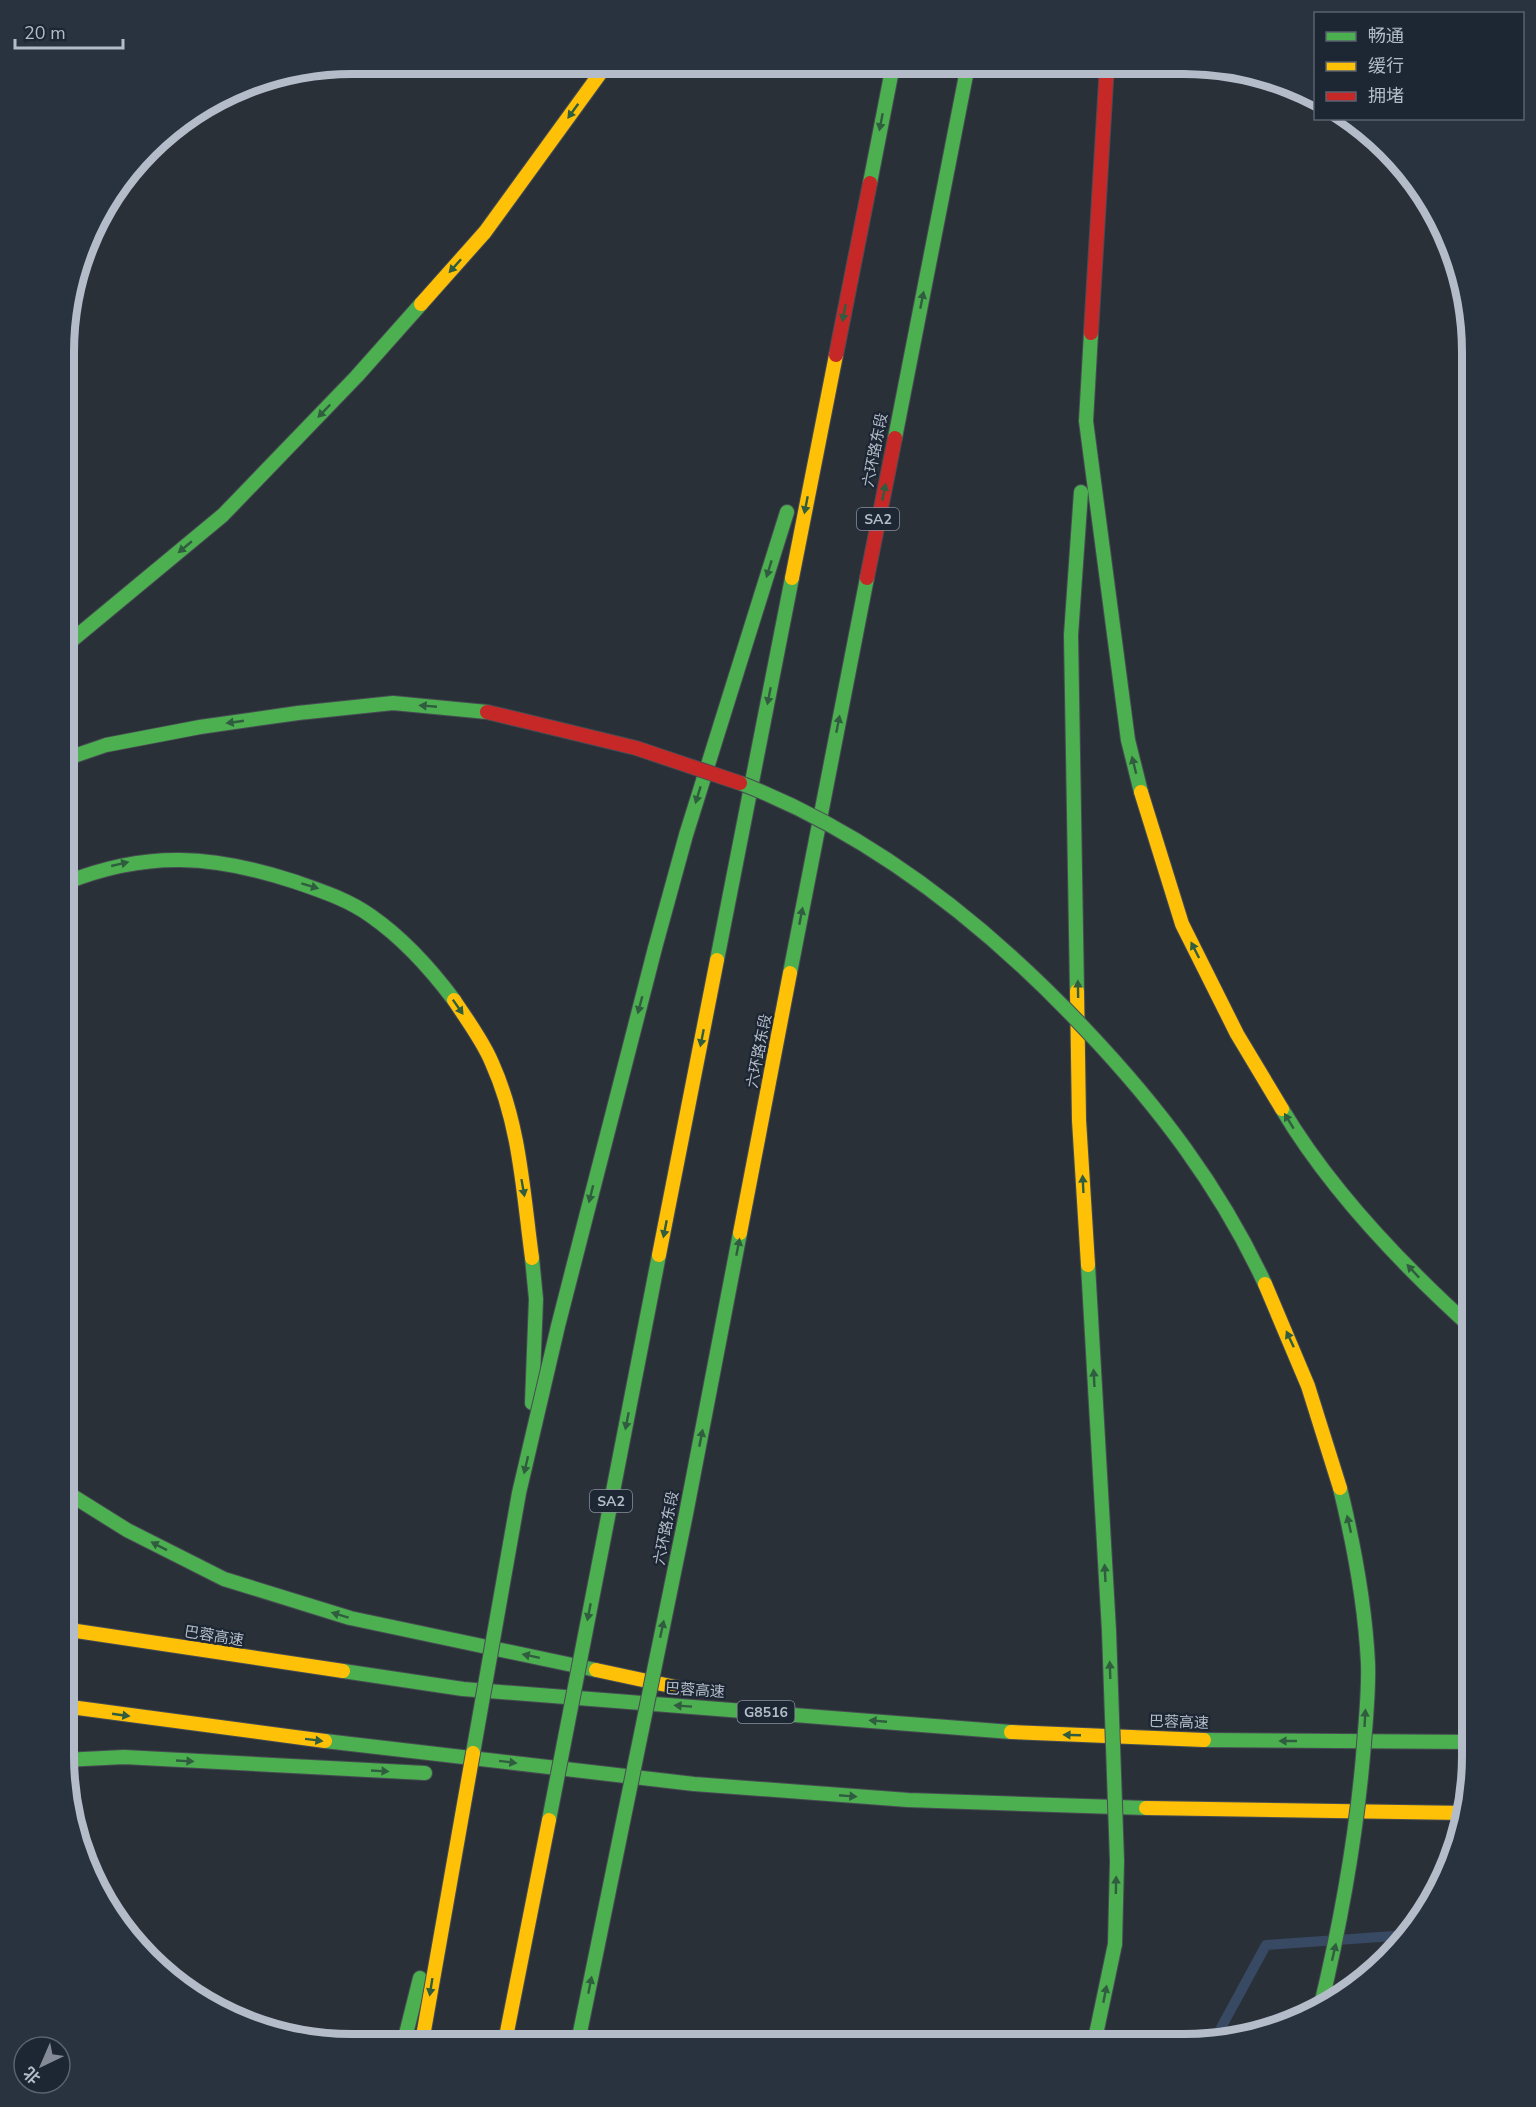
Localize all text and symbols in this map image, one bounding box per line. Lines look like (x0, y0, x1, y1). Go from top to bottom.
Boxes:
scale bar (15, 12, 123, 50)
legend (1314, 12, 1524, 120)
text: 20 m (24, 21, 66, 45)
text: 畅通 (1368, 24, 1404, 48)
text: 缓行 (1368, 54, 1404, 78)
text: 拥堵 (1368, 84, 1404, 108)
one-way arrow (568, 104, 580, 119)
one-way arrow (876, 113, 885, 132)
one-way arrow (449, 258, 462, 273)
one-way arrow (918, 291, 927, 310)
one-way arrow (839, 304, 848, 323)
one-way arrow (317, 403, 331, 418)
street label: 六环路东段 (858, 411, 892, 489)
one-way arrow (879, 482, 889, 501)
one-way arrow (801, 495, 811, 514)
road number: SA2 (857, 508, 899, 530)
one-way arrow (178, 540, 193, 553)
one-way arrow (764, 560, 773, 578)
one-way arrow (764, 687, 773, 706)
one-way arrow (419, 701, 438, 711)
one-way arrow (834, 714, 843, 733)
one-way arrow (225, 717, 244, 726)
one-way arrow (1129, 756, 1139, 774)
one-way arrow (693, 786, 702, 804)
one-way arrow (111, 859, 129, 869)
one-way arrow (301, 882, 319, 892)
one-way arrow (797, 906, 806, 925)
one-way arrow (1190, 941, 1199, 958)
one-way arrow (1073, 979, 1082, 998)
one-way arrow (635, 996, 645, 1014)
one-way arrow (452, 999, 464, 1014)
street label: 六环路东段 (742, 1012, 776, 1090)
one-way arrow (697, 1029, 706, 1048)
one-way arrow (1283, 1113, 1294, 1129)
one-way arrow (1078, 1174, 1087, 1193)
one-way arrow (519, 1179, 528, 1198)
one-way arrow (586, 1184, 596, 1203)
one-way arrow (659, 1220, 669, 1239)
one-way arrow (734, 1237, 743, 1256)
one-way arrow (1406, 1264, 1420, 1278)
one-way arrow (1285, 1329, 1295, 1347)
one-way arrow (1089, 1369, 1099, 1388)
one-way arrow (622, 1411, 631, 1430)
one-way arrow (697, 1428, 706, 1447)
one-way arrow (520, 1456, 530, 1474)
street label: 六环路东段 (649, 1489, 683, 1567)
road number: SA2 (590, 1490, 632, 1512)
one-way arrow (1344, 1514, 1353, 1533)
one-way arrow (150, 1541, 167, 1550)
one-way arrow (1101, 1564, 1110, 1583)
one-way arrow (584, 1603, 593, 1622)
one-way arrow (331, 1610, 349, 1619)
one-way arrow (658, 1620, 667, 1639)
street label: 巴蓉高速 (183, 1621, 245, 1651)
one-way arrow (522, 1651, 540, 1661)
one-way arrow (1105, 1660, 1115, 1679)
street label: 巴蓉高速 (664, 1678, 726, 1702)
one-way arrow (674, 1701, 693, 1711)
road number: G8516 (738, 1701, 795, 1723)
one-way arrow (1361, 1708, 1370, 1727)
one-way arrow (112, 1710, 131, 1719)
street label: 巴蓉高速 (1149, 1711, 1209, 1733)
one-way arrow (868, 1716, 887, 1726)
one-way arrow (1062, 1731, 1081, 1740)
one-way arrow (305, 1735, 324, 1744)
one-way arrow (1278, 1736, 1297, 1746)
one-way arrow (176, 1756, 195, 1765)
one-way arrow (499, 1758, 518, 1767)
one-way arrow (371, 1766, 390, 1775)
one-way arrow (839, 1791, 858, 1800)
one-way arrow (1111, 1876, 1121, 1895)
one-way arrow (1329, 1943, 1339, 1961)
one-way arrow (586, 1975, 595, 1994)
one-way arrow (427, 1978, 436, 1997)
one-way arrow (1101, 1984, 1110, 2003)
north arrow (12, 2035, 72, 2095)
text: 北 (19, 2062, 46, 2089)

